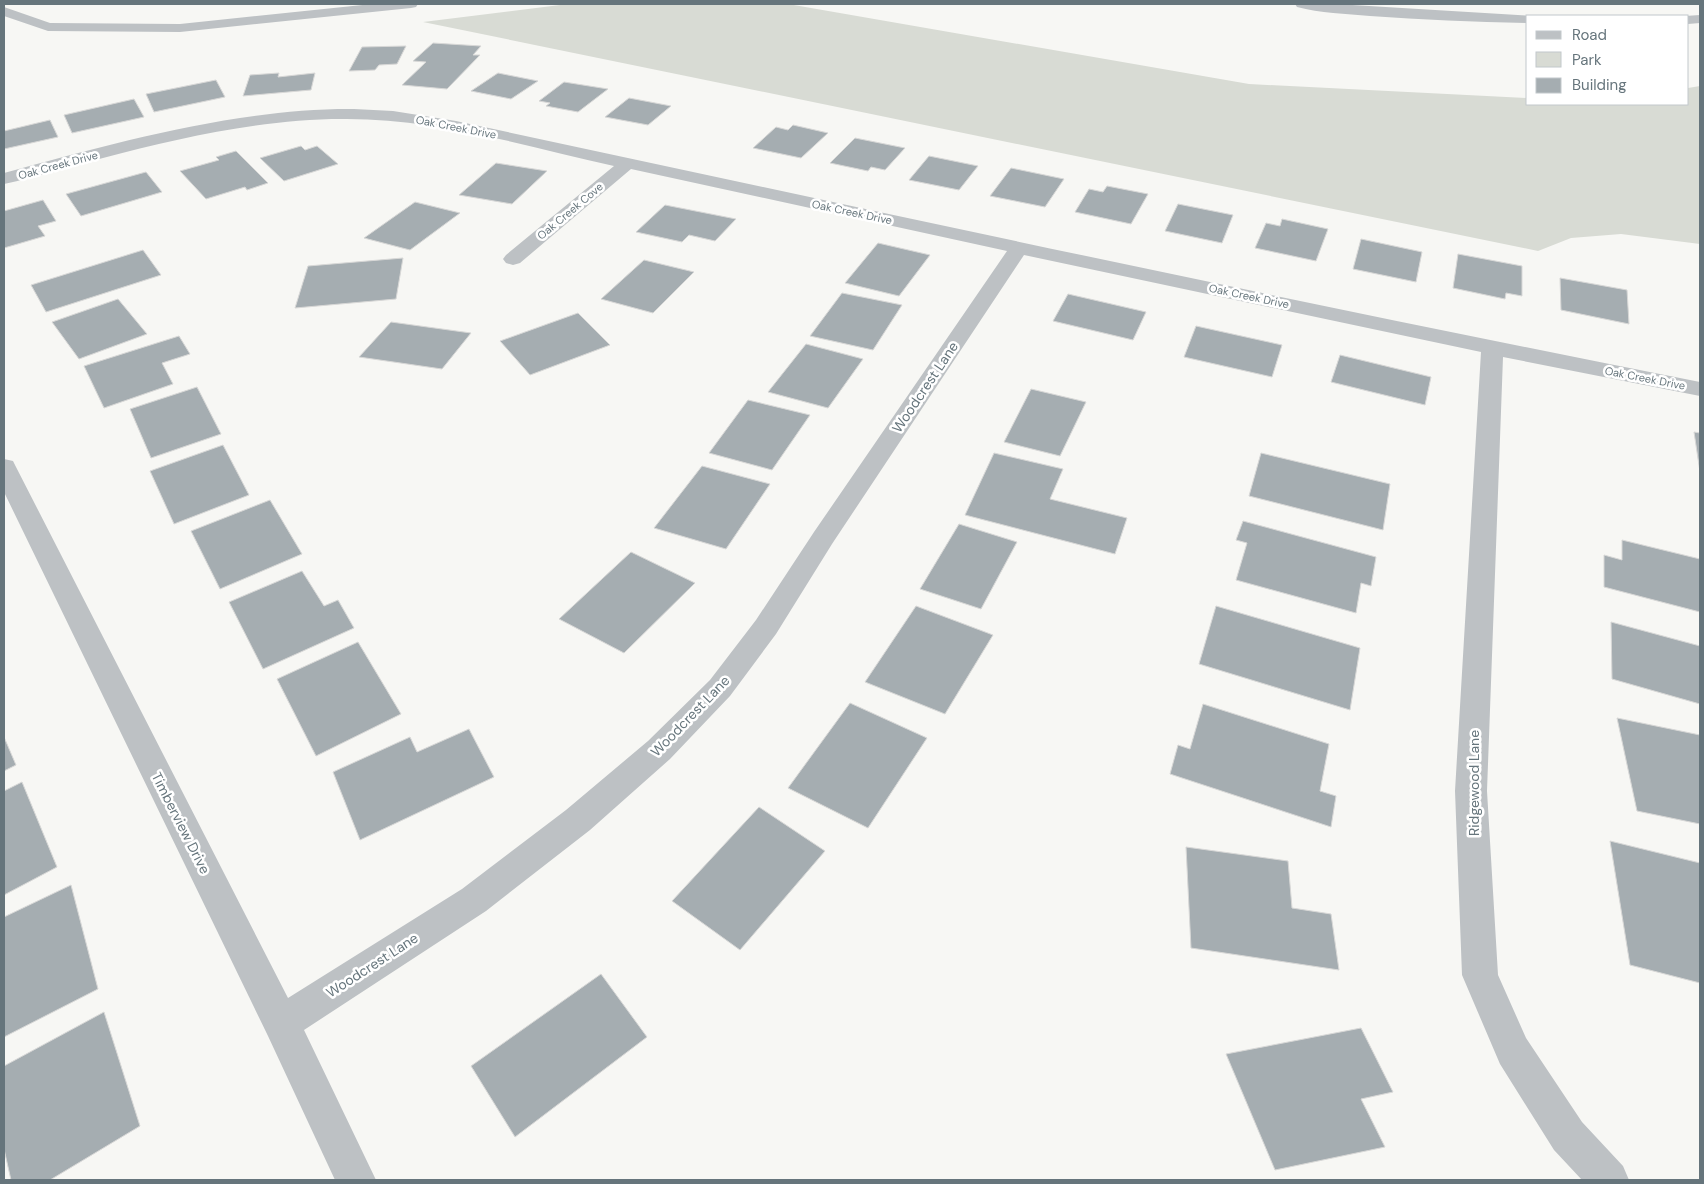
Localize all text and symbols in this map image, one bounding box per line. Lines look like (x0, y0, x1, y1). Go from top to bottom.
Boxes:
legend (1526, 15, 1689, 105)
text: Road (1572, 25, 1607, 45)
text: Park (1572, 50, 1602, 70)
text: Building (1572, 75, 1627, 95)
street label: Oak Creek Drive (415, 112, 497, 142)
street label: Oak Creek Drive (17, 148, 99, 182)
street label: Oak Creek Cove (534, 179, 606, 243)
street label: Oak Creek Drive (811, 197, 893, 227)
street label: Oak Creek Drive (1208, 281, 1290, 311)
street label: Woodcrest Lane (888, 338, 962, 436)
street label: Oak Creek Drive (1604, 363, 1686, 393)
street label: Woodcrest Lane (647, 672, 733, 760)
street label: Ridgewood Lane (1465, 730, 1483, 836)
street label: Timberview Drive (148, 769, 214, 877)
street label: Woodcrest Lane (323, 929, 421, 1001)

